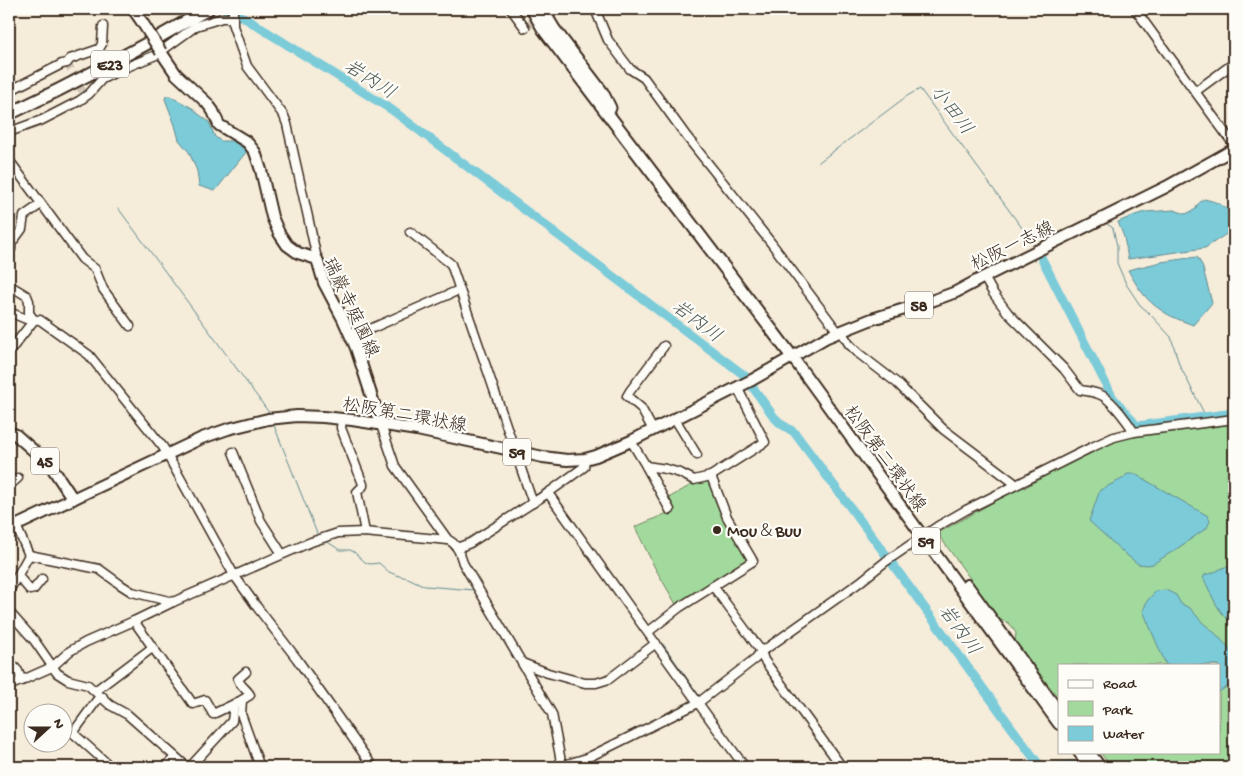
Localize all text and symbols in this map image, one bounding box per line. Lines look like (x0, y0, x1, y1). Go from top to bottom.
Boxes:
road number: E23 (91, 51, 129, 78)
water label: 岩内川 (339, 55, 400, 106)
water label: 小田川 (924, 82, 977, 141)
street label: 松阪一志線 (968, 217, 1058, 276)
street label: 瑞巌寺庭園線 (317, 254, 383, 361)
road number: 58 (905, 292, 933, 318)
water label: 岩内川 (666, 296, 726, 349)
street label: 松阪第二環状線 (341, 394, 469, 438)
street label: 松阪第二環状線 (838, 402, 930, 517)
road number: 59 (503, 438, 531, 466)
road number: 45 (31, 448, 59, 474)
place label: Mou＆Buu (727, 522, 802, 543)
marker: Mou＆Buu (711, 524, 723, 536)
road number: 59 (912, 528, 940, 554)
water label: 岩内川 (932, 601, 985, 661)
legend (1058, 664, 1220, 754)
text: Road (1103, 676, 1137, 694)
text: Park (1102, 702, 1133, 720)
north arrow (22, 704, 72, 754)
text: N (48, 717, 67, 732)
text: Water (1103, 726, 1145, 744)

